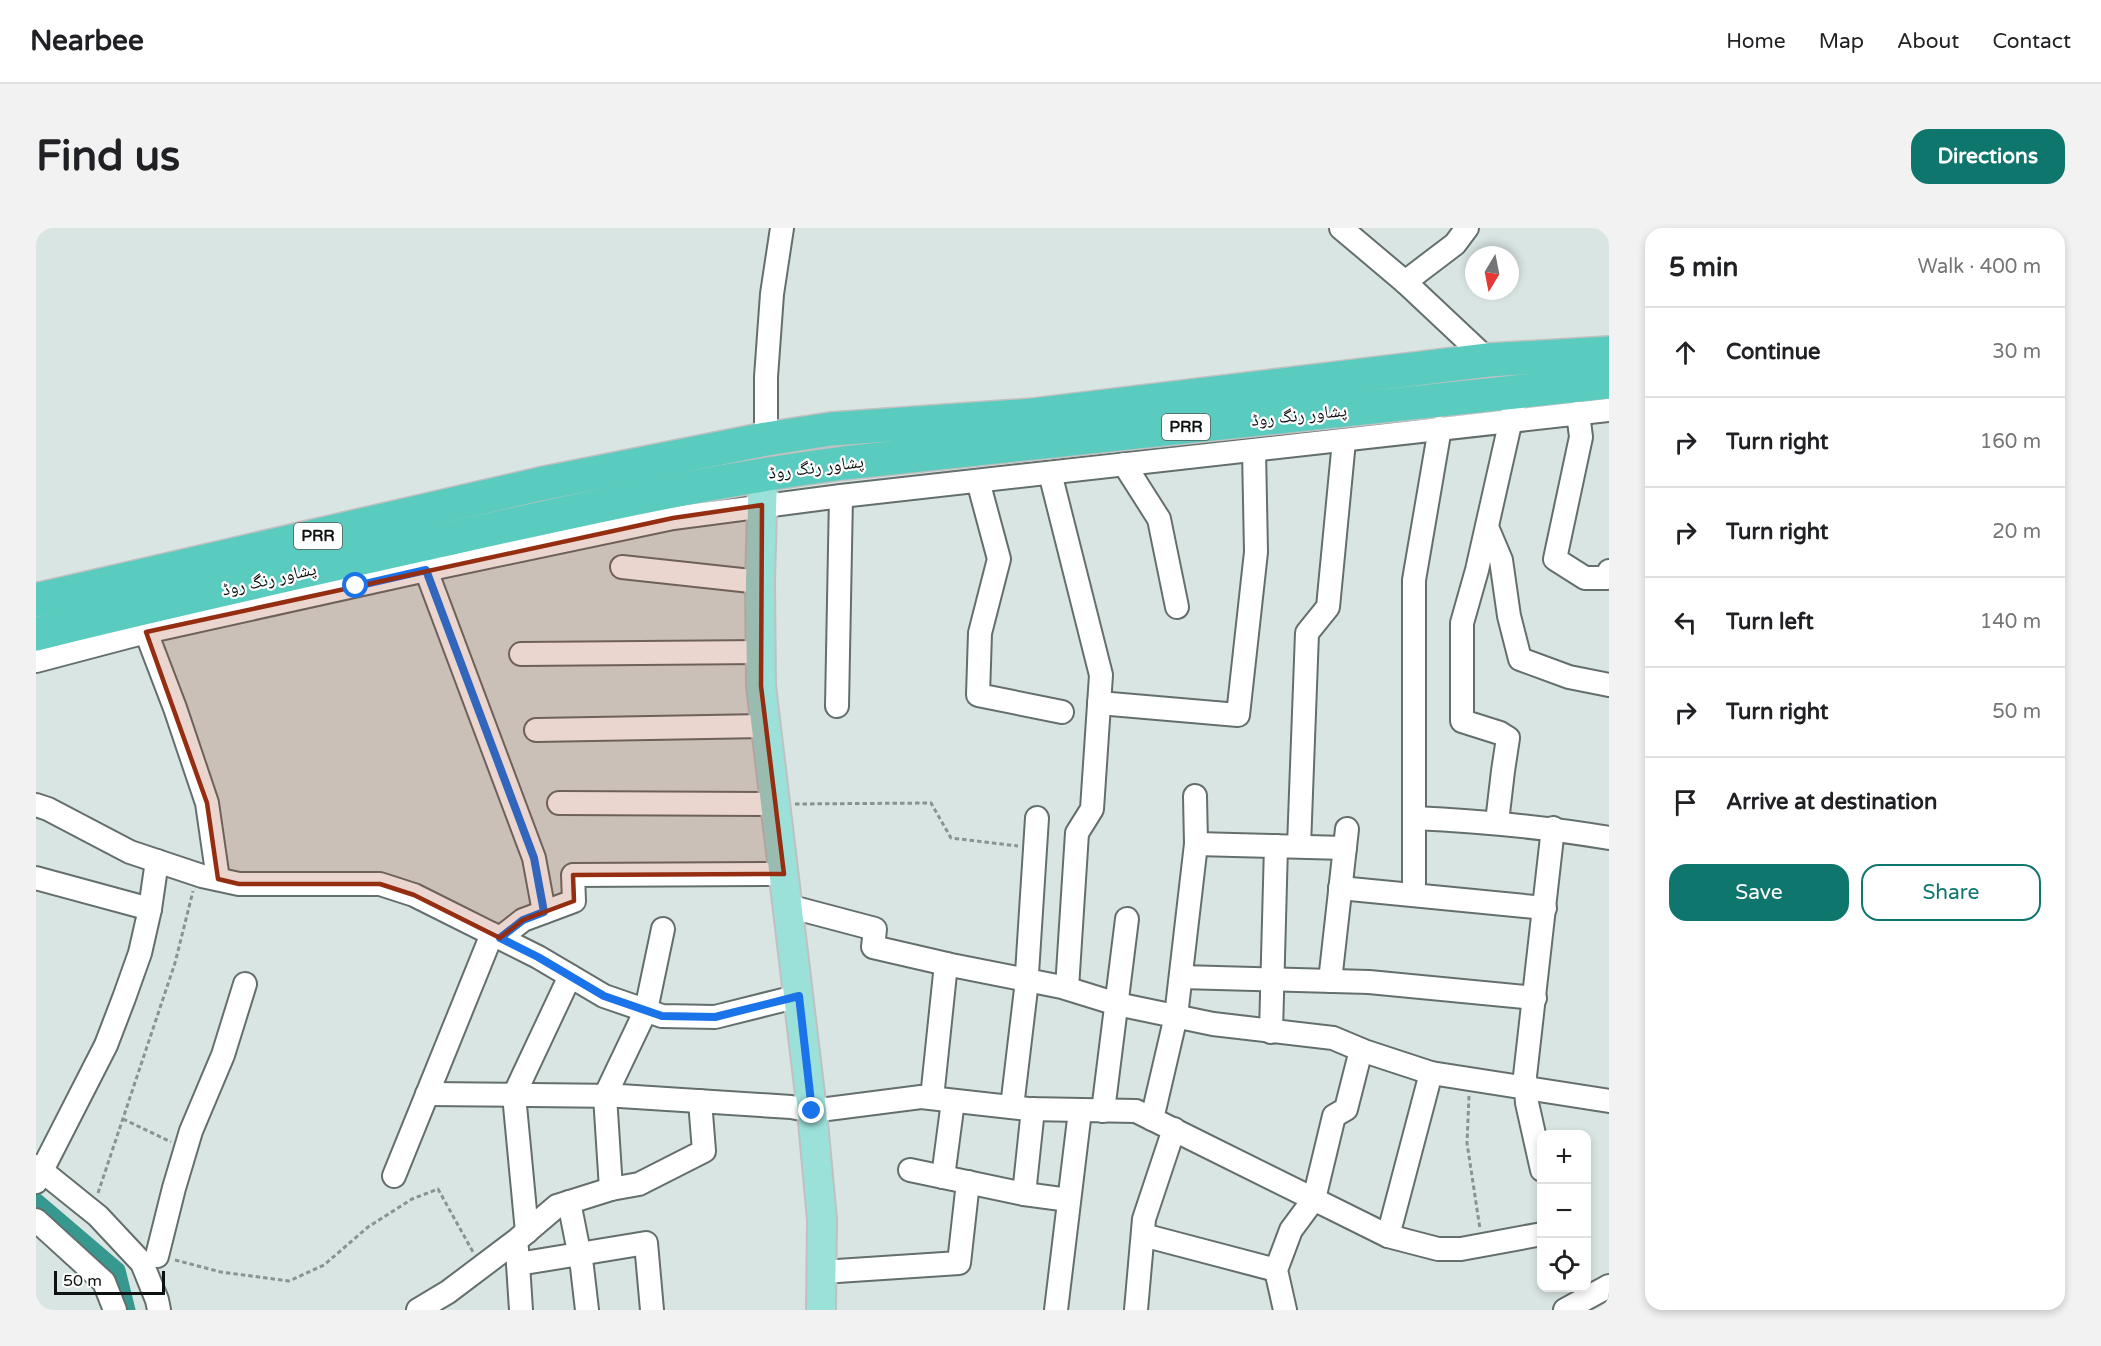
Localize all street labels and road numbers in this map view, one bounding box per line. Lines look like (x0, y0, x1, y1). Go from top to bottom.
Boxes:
street label: پشاور رنگ روڈ (1250, 399, 1348, 431)
road number: PRR (1162, 414, 1210, 440)
street label: پشاور رنگ روڈ (767, 450, 865, 484)
road number: PRR (294, 523, 342, 549)
street label: پشاور رنگ روڈ (220, 557, 318, 601)

